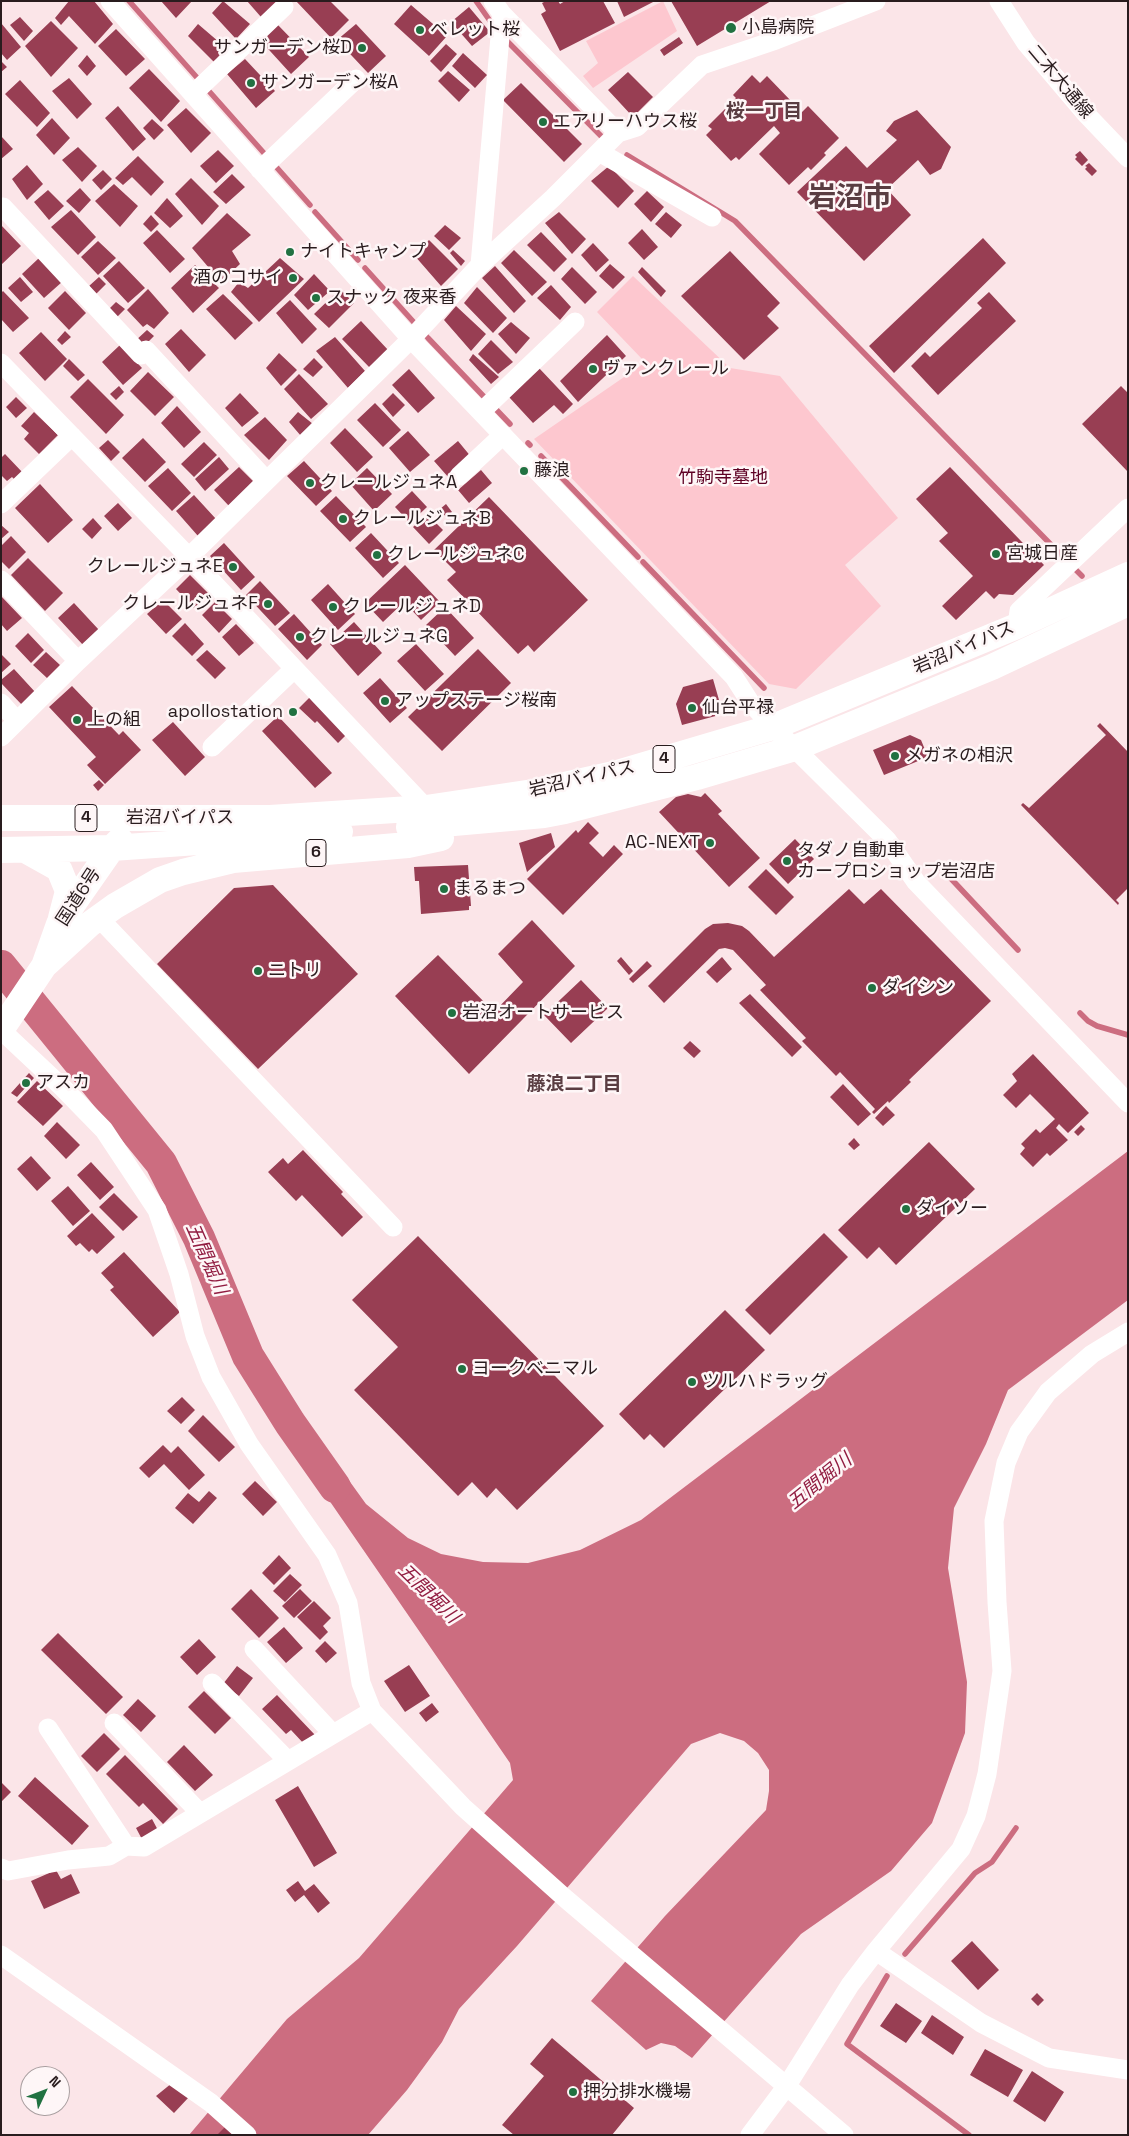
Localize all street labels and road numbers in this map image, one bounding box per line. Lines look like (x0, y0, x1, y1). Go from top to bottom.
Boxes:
street label: 二木大通線 (1023, 41, 1097, 123)
street label: 岩沼バイパス (910, 617, 1018, 679)
road number: 4 (653, 746, 675, 772)
street label: 岩沼バイパス (527, 756, 637, 802)
road number: 4 (75, 804, 97, 831)
street label: 岩沼バイパス (126, 807, 234, 829)
road number: 6 (306, 840, 326, 866)
street label: 国道6号 (52, 864, 106, 930)

